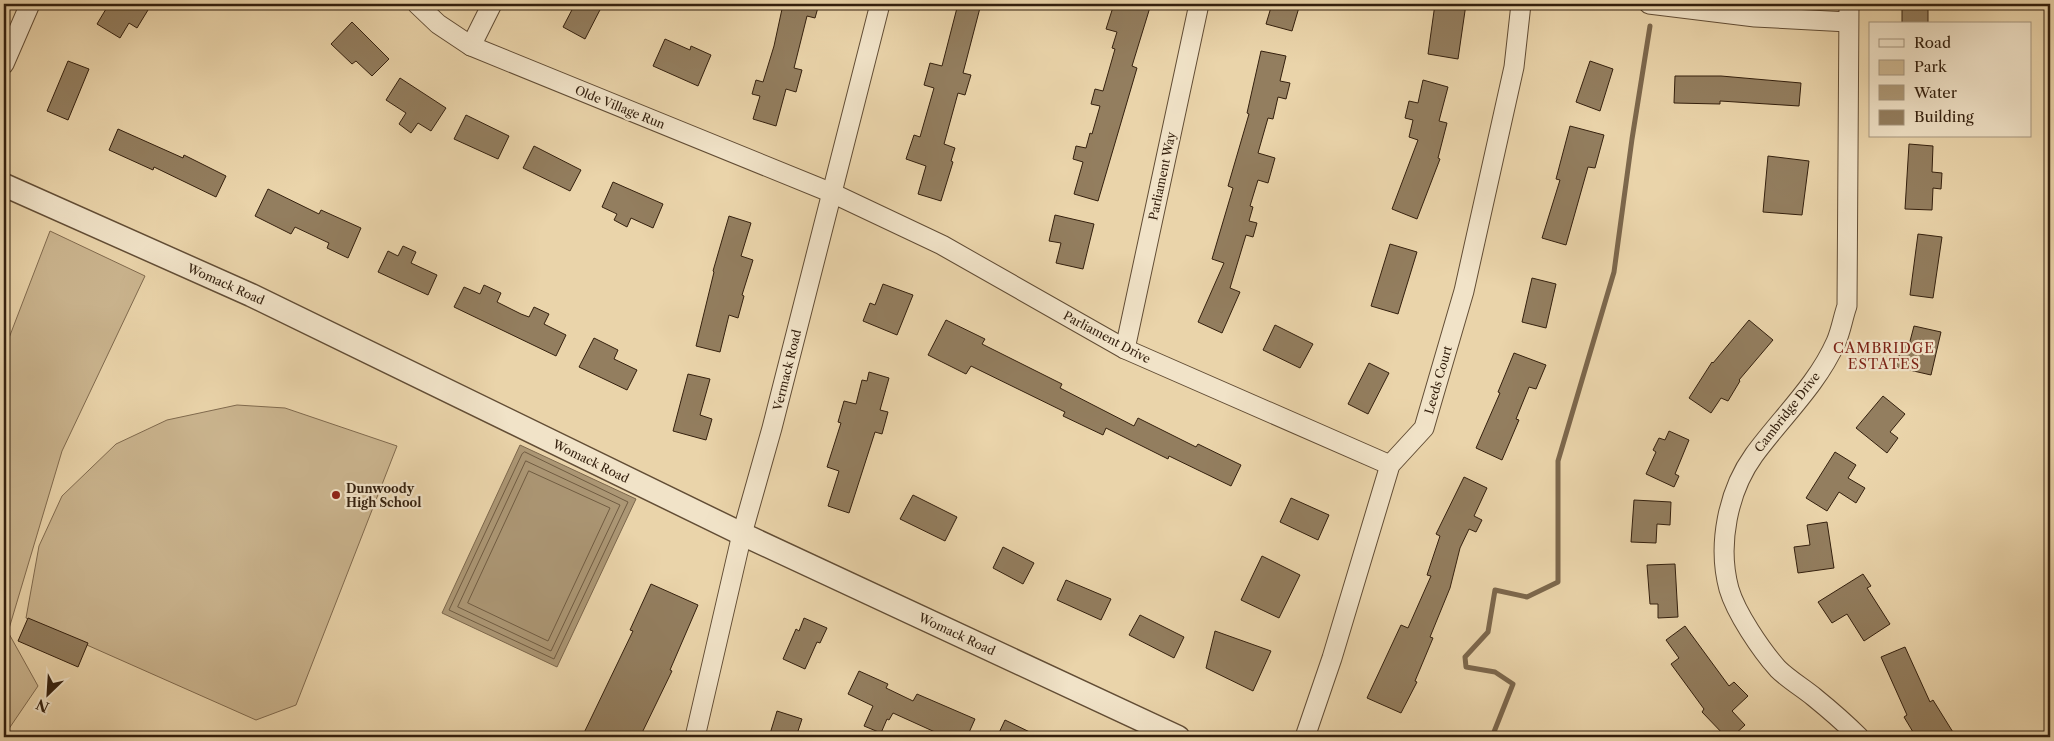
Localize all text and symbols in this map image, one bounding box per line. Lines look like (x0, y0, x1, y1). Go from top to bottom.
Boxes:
legend (1869, 22, 2032, 138)
text: Road (1914, 33, 1951, 52)
text: Park (1914, 57, 1948, 76)
street label: Olde Village Run (573, 82, 668, 132)
text: Water (1913, 83, 1958, 102)
text: Building (1914, 107, 1974, 126)
street label: Parliament Way (1145, 130, 1179, 222)
street label: Womack Road (184, 260, 268, 308)
street label: Parliament Drive (1061, 308, 1153, 366)
street label: Vermack Road (769, 327, 804, 413)
district label: CAMBRIDGE ESTATES (1833, 339, 1935, 373)
street label: Leeds Court (1421, 343, 1455, 416)
street label: Cambridge Drive (1751, 369, 1823, 455)
street label: Womack Road (550, 436, 632, 486)
place label: Dunwoody High School (346, 481, 421, 510)
marker: Dunwoody High School (330, 489, 342, 501)
street label: Womack Road (915, 609, 998, 659)
north arrow (22, 668, 72, 718)
text: N (33, 695, 52, 717)

